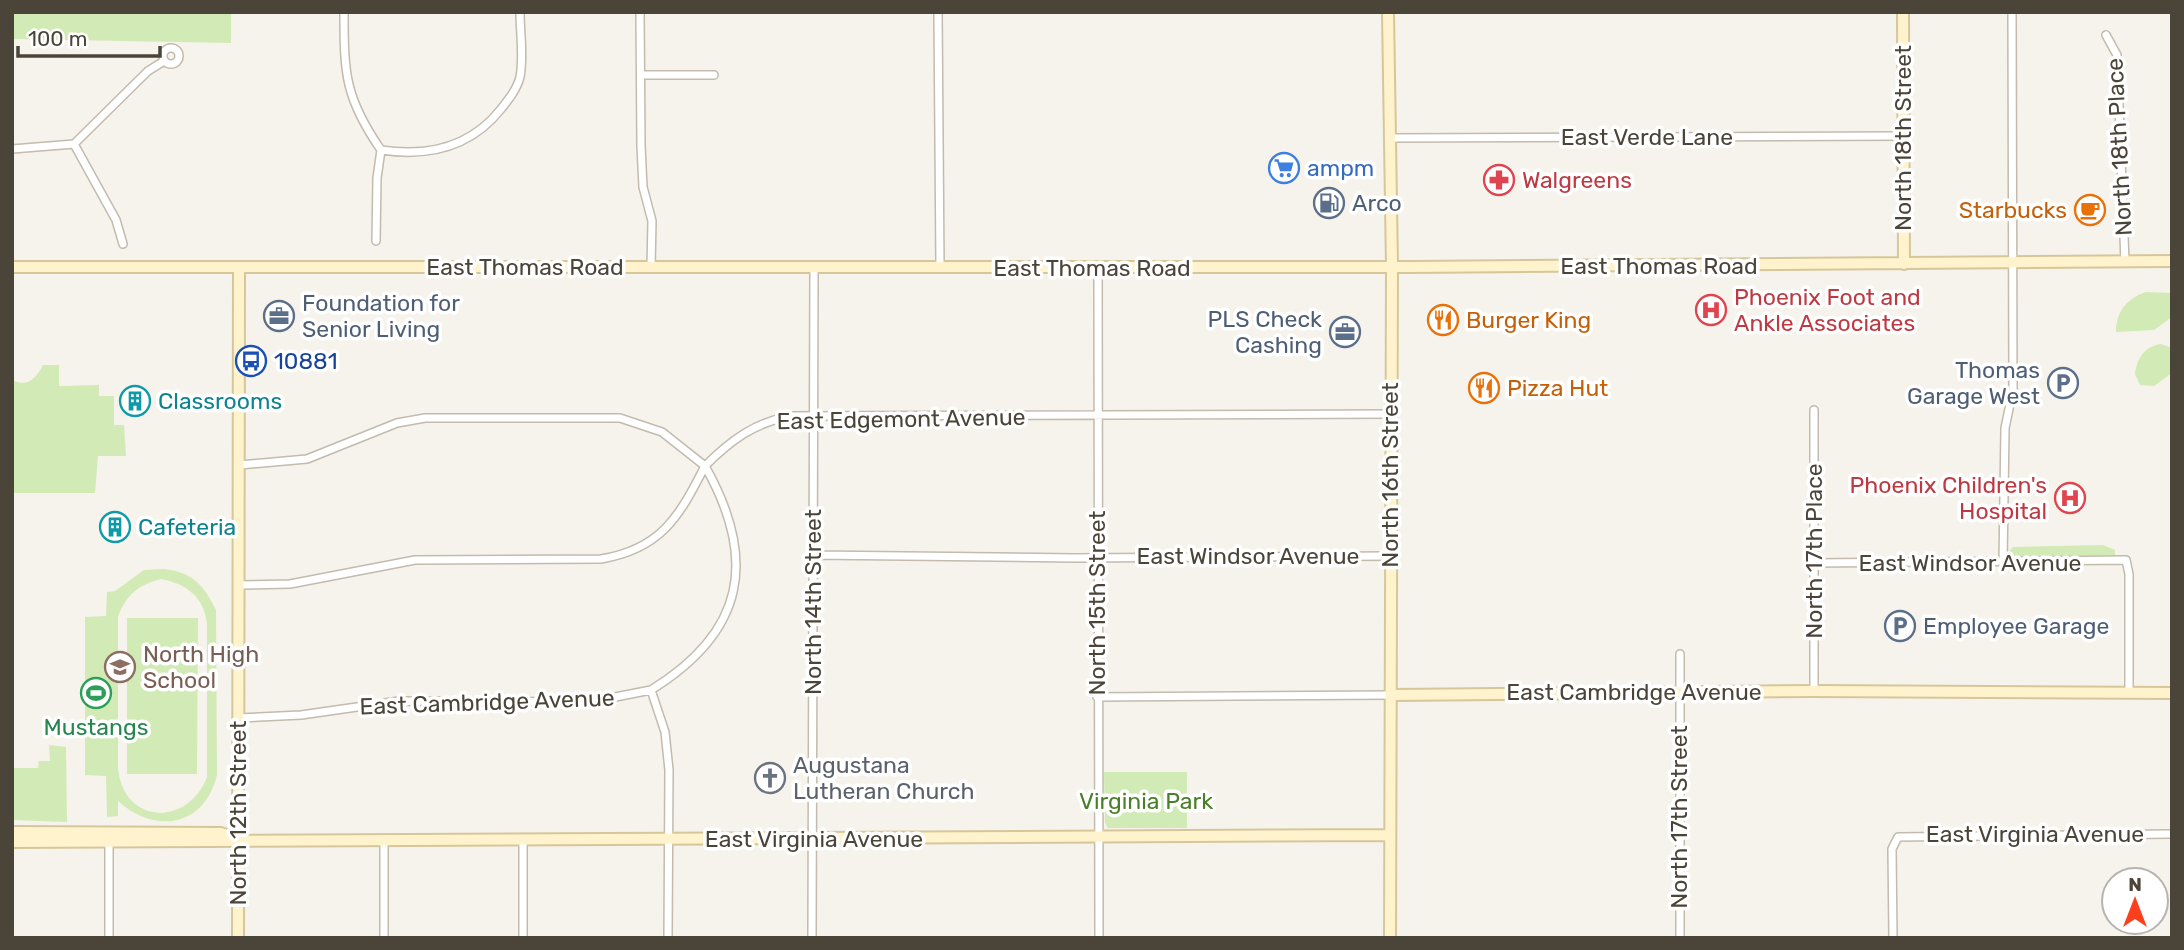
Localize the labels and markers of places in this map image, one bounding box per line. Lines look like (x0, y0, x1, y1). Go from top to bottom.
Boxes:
supermarket icon: ampm (1267, 151, 1301, 185)
place label: ampm (1307, 154, 1374, 182)
pharmacy icon: Walgreens (1482, 163, 1516, 197)
place label: Walgreens (1522, 166, 1632, 194)
fuel station icon: Arco (1312, 186, 1346, 220)
place label: Arco (1352, 189, 1402, 217)
cafe icon: Starbucks (2073, 193, 2107, 227)
place label: Starbucks (1959, 196, 2067, 224)
place label: Phoenix Foot and Ankle Associates (1734, 283, 1921, 337)
place label: Foundation for Senior Living (302, 289, 460, 343)
hospital icon: Phoenix Foot and Ankle Associates (1694, 293, 1728, 327)
office icon: Foundation for Senior Living (262, 299, 296, 333)
restaurant icon: Burger King (1426, 303, 1460, 337)
place label: PLS Check Cashing (1208, 305, 1322, 359)
place label: Burger King (1466, 306, 1591, 334)
office icon: PLS Check Cashing (1328, 315, 1362, 349)
bus stop icon: 10881 (234, 344, 268, 378)
place label: 10881 (274, 347, 338, 375)
place label: Thomas Garage West (1907, 356, 2040, 410)
parking icon: Thomas Garage West (2046, 366, 2080, 400)
restaurant icon: Pizza Hut (1467, 371, 1501, 405)
place label: Pizza Hut (1507, 374, 1608, 402)
building icon: Classrooms (118, 384, 152, 418)
place label: Classrooms (158, 387, 282, 415)
place label: Phoenix Children's Hospital (1850, 471, 2047, 525)
hospital icon: Phoenix Children's Hospital (2053, 481, 2087, 515)
building icon: Cafeteria (98, 510, 132, 544)
place label: Cafeteria (138, 513, 236, 541)
parking icon: Employee Garage (1883, 609, 1917, 643)
place label: Employee Garage (1923, 612, 2109, 640)
place label: North High School (143, 640, 259, 694)
school or university icon: North High School (103, 650, 137, 684)
sports icon: Mustangs (79, 676, 113, 710)
place label: Mustangs (44, 713, 148, 741)
place label: Augustana Lutheran Church (793, 751, 975, 805)
church icon: Augustana Lutheran Church (753, 761, 787, 795)

